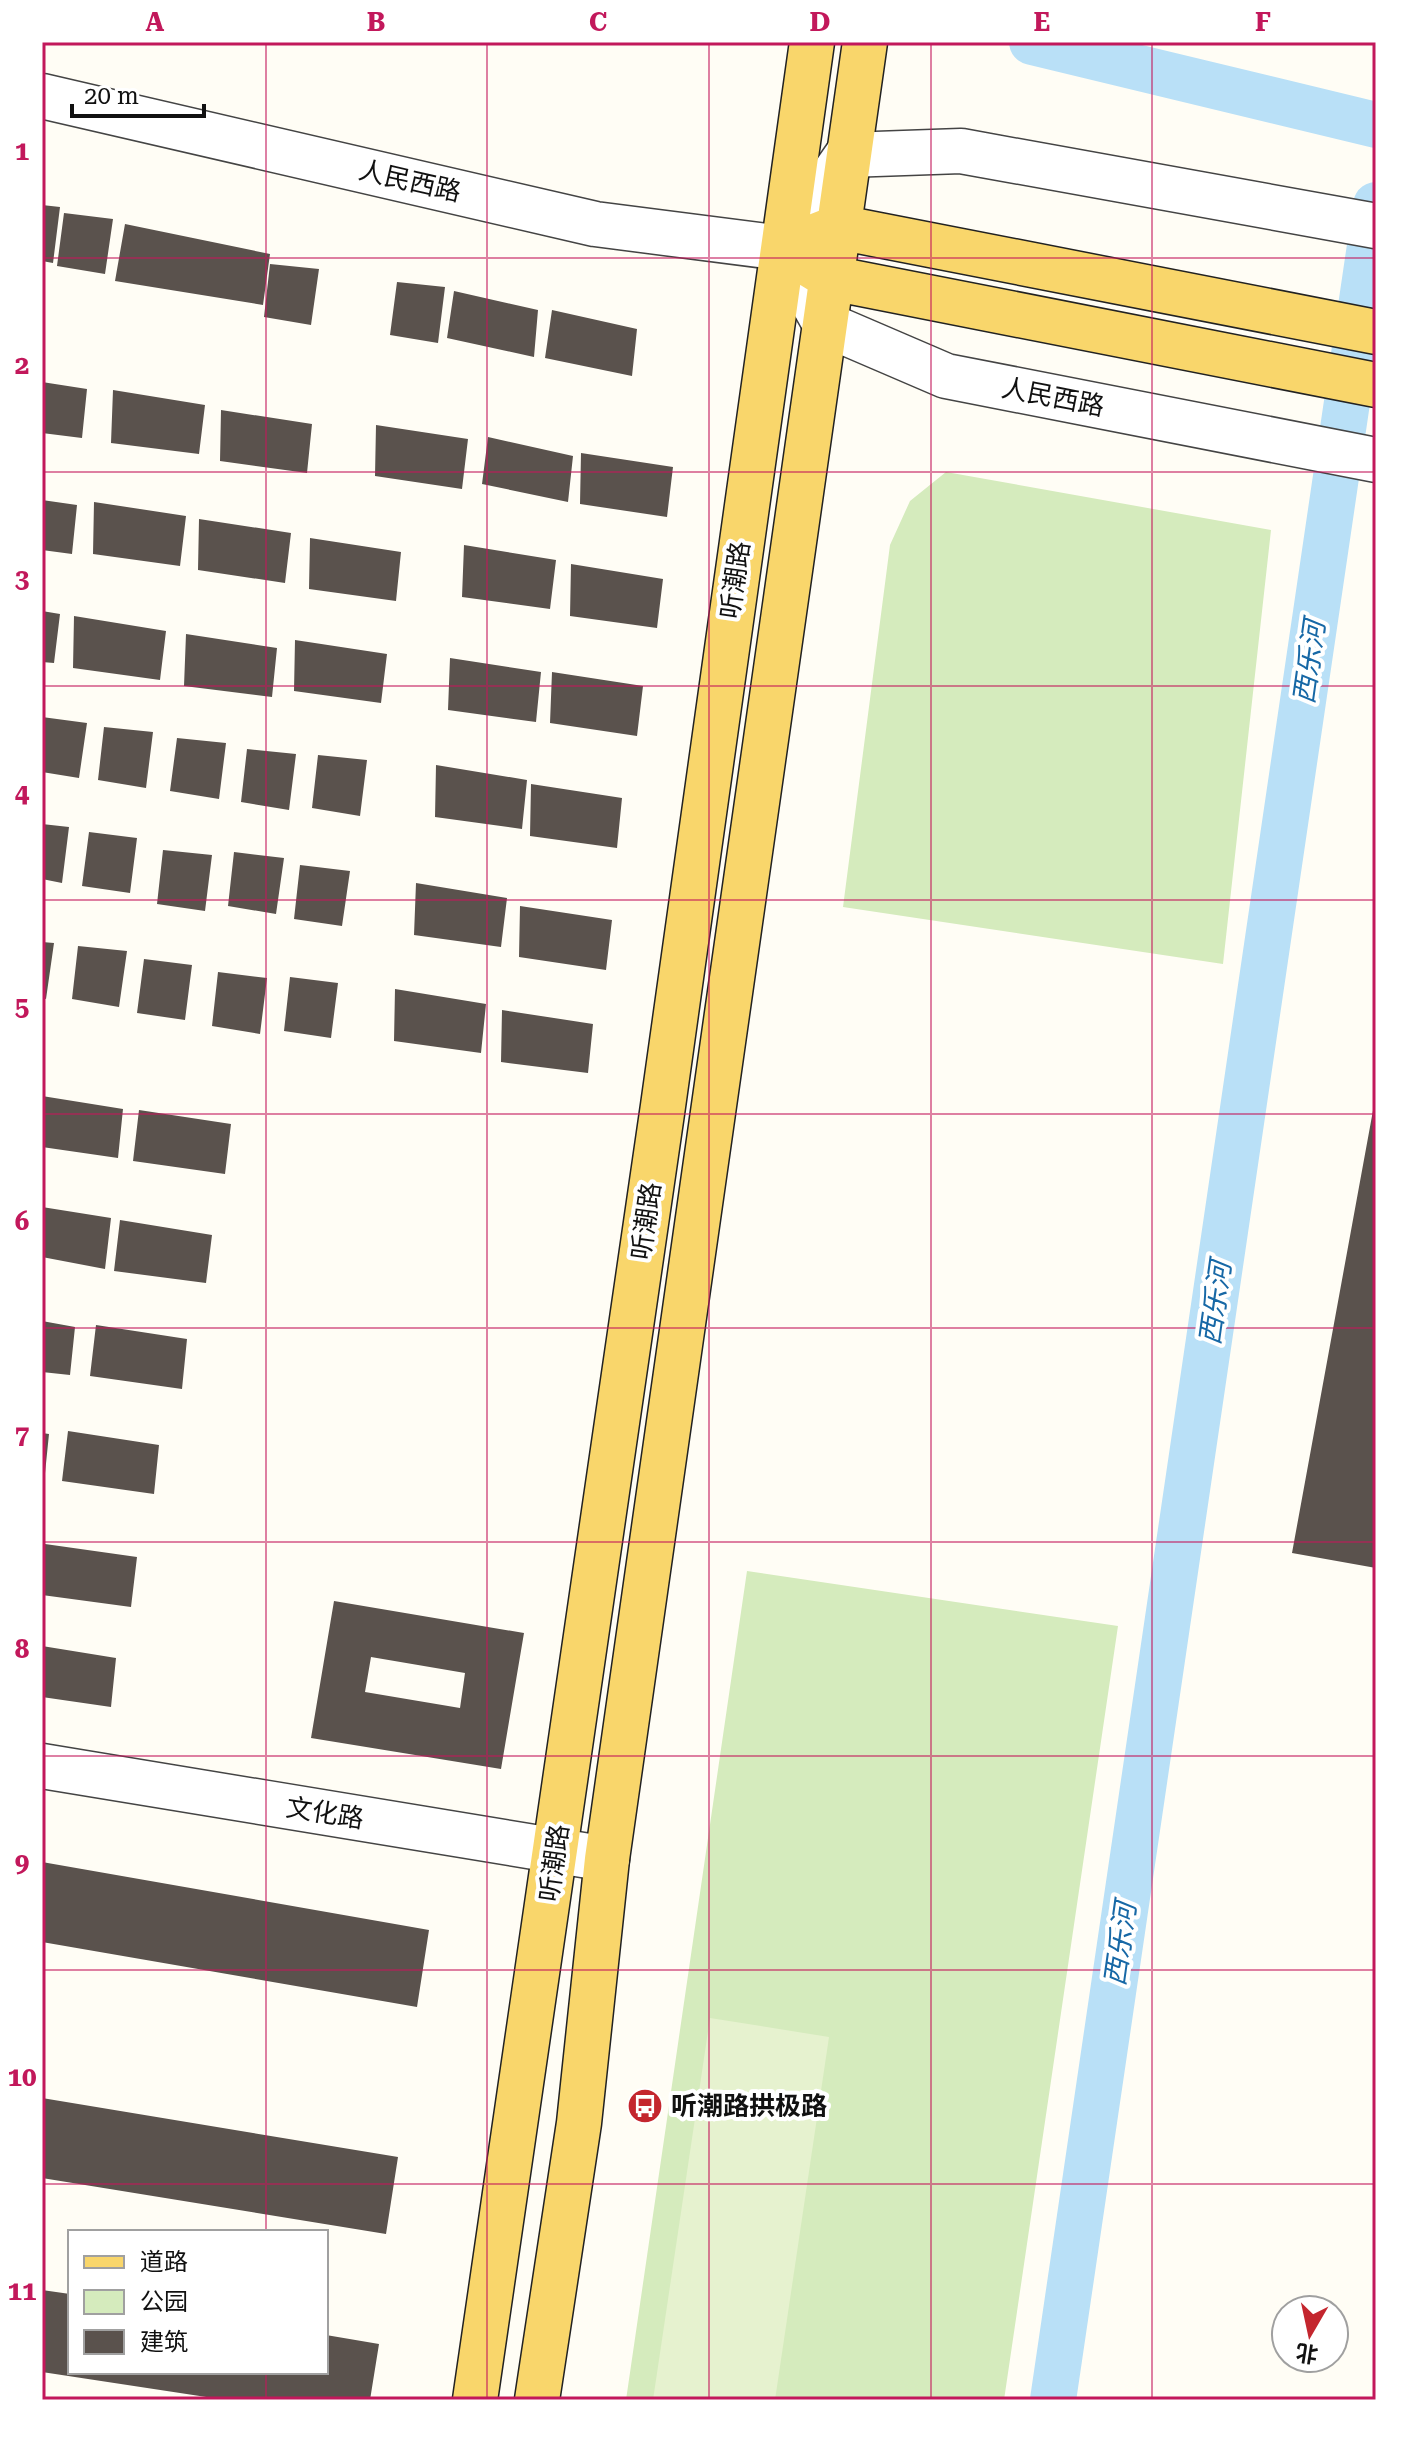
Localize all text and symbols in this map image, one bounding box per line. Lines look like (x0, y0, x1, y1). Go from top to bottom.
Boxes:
text: A (146, 7, 165, 37)
text: B (367, 7, 385, 37)
text: C (589, 7, 607, 37)
text: D (810, 7, 830, 37)
text: E (1034, 7, 1050, 37)
text: F (1255, 7, 1271, 37)
scale bar (72, 68, 204, 118)
text: 20 m (84, 82, 139, 110)
text: 1 (15, 136, 29, 166)
street label: 人民西路 (356, 155, 464, 207)
text: 2 (15, 350, 29, 380)
street label: 人民西路 (999, 372, 1107, 422)
street label: 听潮路 (715, 539, 755, 621)
text: 3 (15, 564, 29, 594)
water label: 西乐河 (1287, 613, 1332, 706)
text: 4 (15, 778, 30, 808)
text: 5 (15, 992, 29, 1022)
street label: 听潮路 (626, 1180, 666, 1262)
text: 6 (15, 1206, 29, 1236)
water label: 西乐河 (1193, 1254, 1238, 1347)
text: 7 (15, 1420, 29, 1450)
text: 8 (15, 1634, 30, 1664)
street label: 文化路 (284, 1792, 366, 1834)
street label: 听潮路 (534, 1822, 574, 1904)
text: 9 (15, 1848, 29, 1878)
water label: 西乐河 (1098, 1895, 1143, 1988)
text: 10 (7, 2062, 37, 2092)
bus stop icon: 听潮路拱极路 (626, 2087, 664, 2125)
place label: 听潮路拱极路 (671, 2091, 827, 2121)
legend (68, 2230, 328, 2374)
text: 道路 (140, 2248, 188, 2276)
text: 11 (7, 2276, 37, 2306)
text: 公园 (140, 2288, 188, 2316)
north arrow (1270, 2294, 1350, 2374)
text: 建筑 (140, 2328, 188, 2356)
text: 北 (1294, 2339, 1320, 2367)

